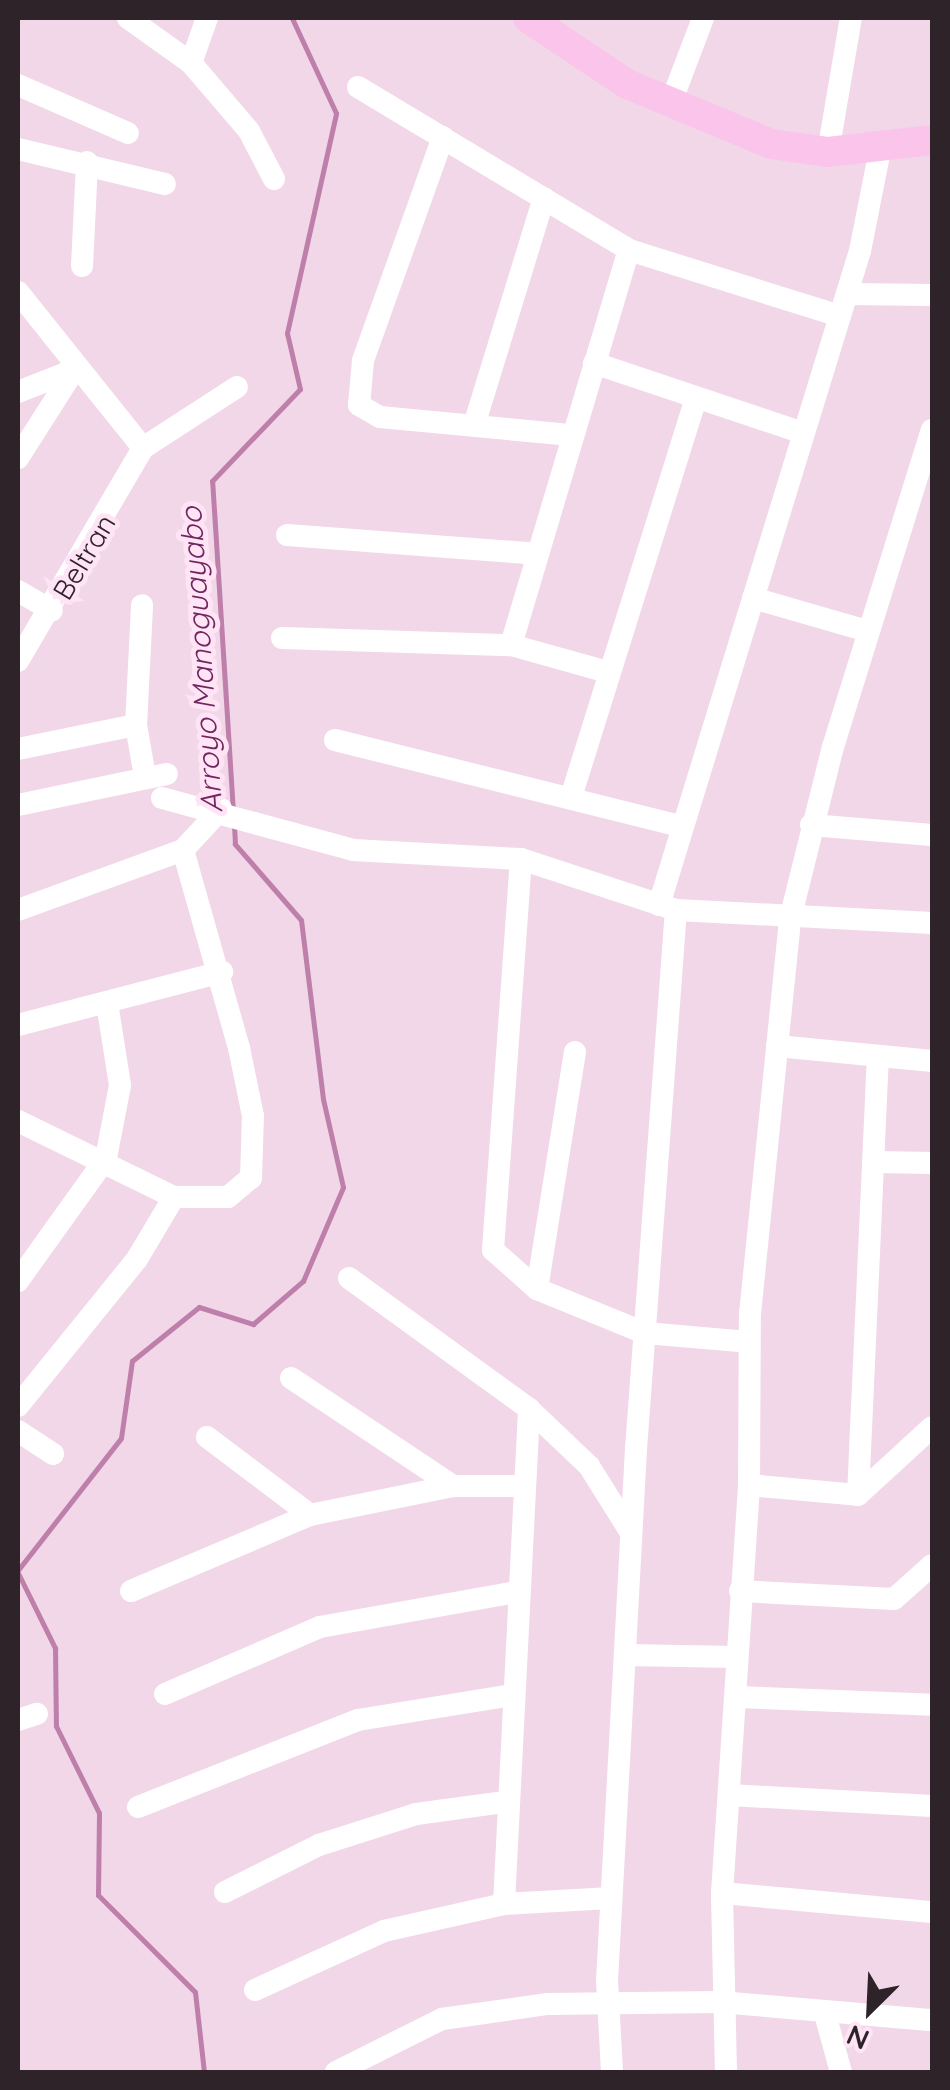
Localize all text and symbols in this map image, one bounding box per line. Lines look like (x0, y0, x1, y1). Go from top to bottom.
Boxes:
water label: Arroyo Manoguayabo (172, 506, 230, 814)
street label: Beltran (46, 508, 122, 606)
north arrow (820, 1960, 920, 2060)
text: N (841, 2018, 874, 2058)

